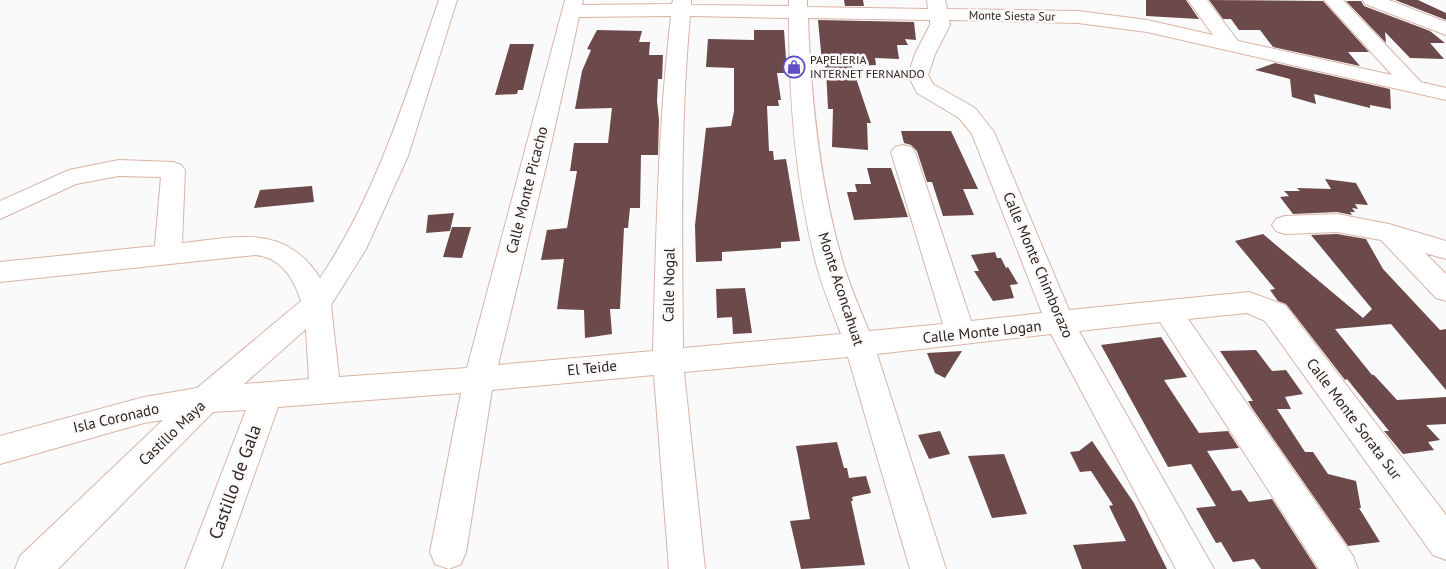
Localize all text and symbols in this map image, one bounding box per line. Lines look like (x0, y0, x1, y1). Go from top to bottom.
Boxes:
street label: Monte Siesta Sur (969, 7, 1055, 24)
place label: PAPELERIA INTERNET FERNANDO (810, 52, 925, 81)
shop icon: PAPELERIA INTERNET FERNANDO (782, 55, 806, 79)
street label: Calle Monte Picacho (502, 124, 552, 255)
street label: Calle Monte Chimborazo (999, 189, 1078, 341)
street label: Monte Aconcahuat (814, 230, 869, 348)
street label: Calle Nogal (658, 247, 679, 322)
street label: Calle Monte Logan (922, 316, 1042, 347)
street label: Calle Monte Sorata Sur (1303, 354, 1406, 483)
street label: El Teide (566, 355, 618, 380)
street label: Castillo Maya (134, 396, 209, 469)
street label: Isla Coronado (71, 398, 161, 437)
street label: Castillo de Gala (203, 421, 266, 542)

